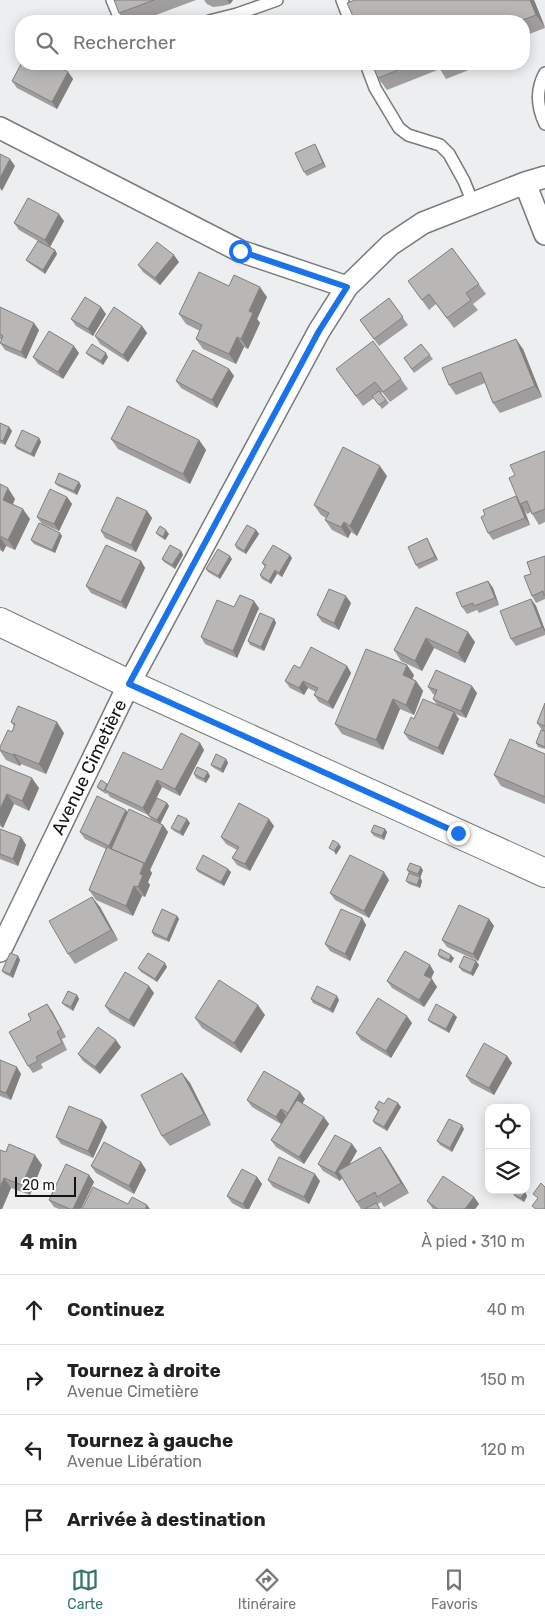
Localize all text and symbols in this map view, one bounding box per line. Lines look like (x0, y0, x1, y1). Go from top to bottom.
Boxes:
search box (15, 15, 530, 70)
icon: search (33, 29, 61, 57)
text: Rechercher (73, 31, 176, 54)
route start (229, 240, 252, 263)
street label: Avenue Cimetière (47, 696, 131, 838)
route end (447, 822, 470, 845)
map controls (485, 1104, 530, 1194)
button: locate (485, 1104, 530, 1149)
button: layers (485, 1149, 530, 1194)
scale bar (15, 1174, 76, 1197)
text: 20 m (22, 1177, 55, 1194)
text: 4 min (20, 1229, 78, 1254)
text: À pied · 310 m (421, 1232, 525, 1251)
icon: ahead (20, 1296, 48, 1324)
text: Continuez (67, 1298, 165, 1321)
text: 40 m (487, 1300, 525, 1319)
text: Tournez à droite (67, 1359, 221, 1382)
icon: right (20, 1366, 48, 1394)
text: 150 m (480, 1370, 525, 1389)
text: Avenue Cimetière (67, 1382, 199, 1401)
text: Tournez à gauche (67, 1429, 233, 1452)
icon: left (20, 1436, 48, 1464)
text: 120 m (480, 1440, 525, 1459)
text: Avenue Libération (67, 1452, 202, 1471)
icon: arrive (20, 1506, 48, 1534)
text: Arrivée à destination (67, 1508, 266, 1531)
tab: Carte (67, 1566, 103, 1613)
tab: Itinéraire (238, 1566, 296, 1613)
tab: Favoris (431, 1566, 478, 1613)

